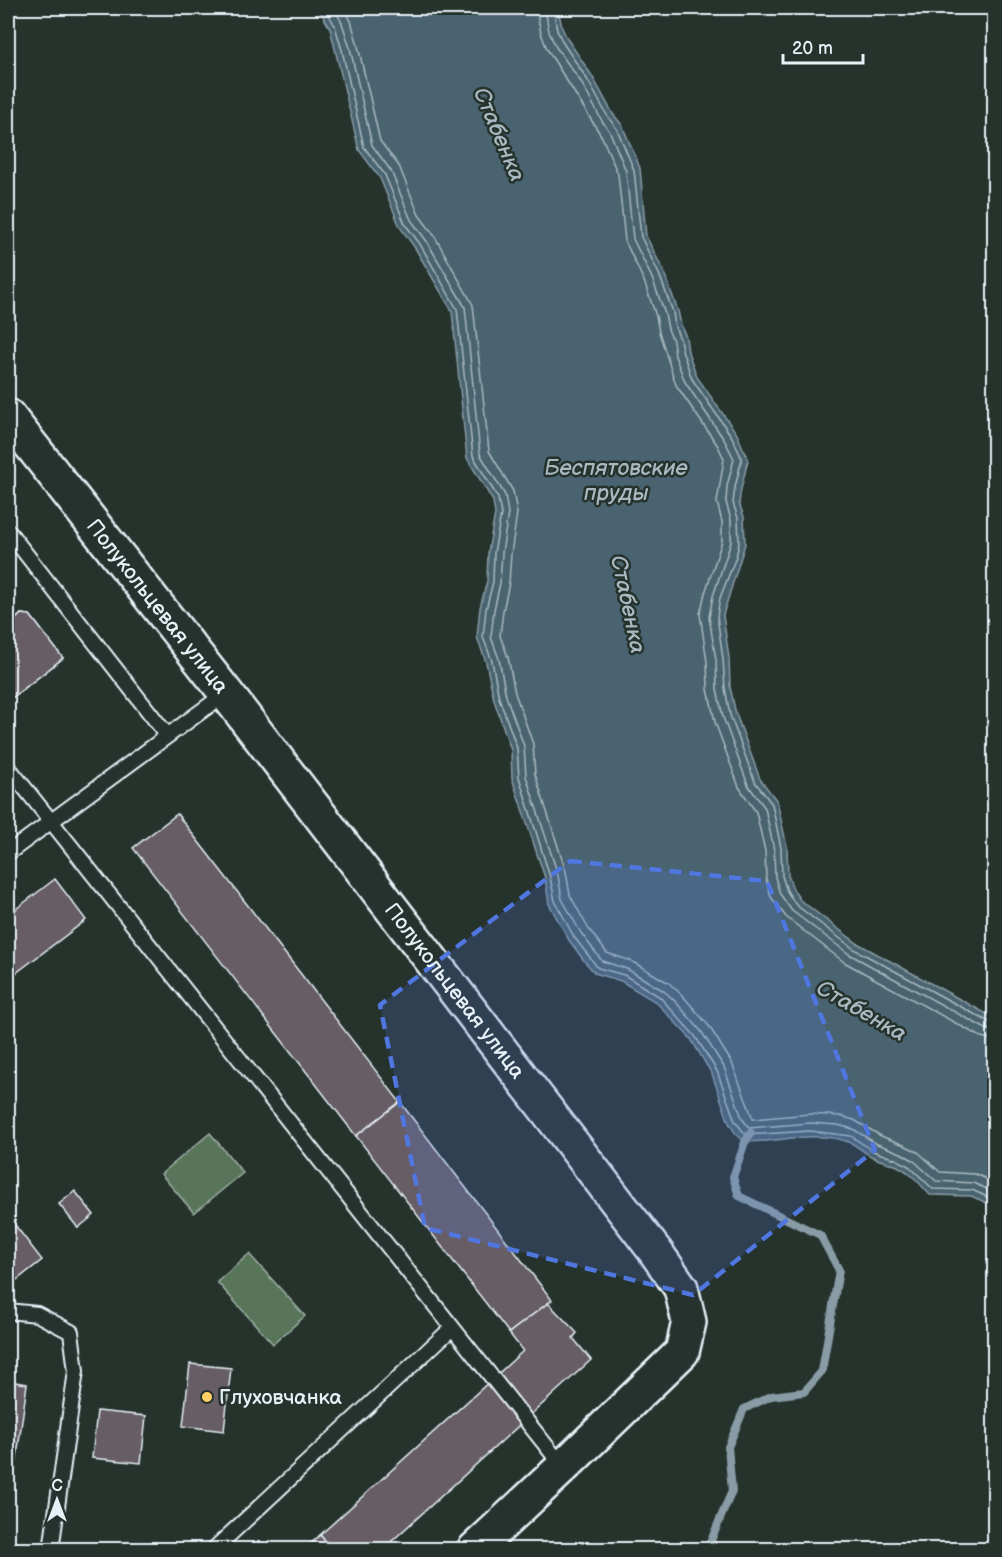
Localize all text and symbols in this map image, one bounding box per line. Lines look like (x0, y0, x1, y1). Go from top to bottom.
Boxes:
scale bar (783, 27, 862, 65)
text: 20 m (792, 38, 833, 59)
water label: Стабенка (467, 83, 531, 186)
water label: Беспятовские пруды (544, 455, 689, 507)
street label: Полукольцевая улица (81, 514, 234, 699)
water label: Стабенка (604, 553, 651, 656)
street label: Полукольцевая улица (379, 898, 530, 1084)
water label: Стабенка (811, 975, 911, 1048)
place label: Глуховчанка (219, 1385, 342, 1410)
marker: Глуховчанка (200, 1390, 214, 1404)
north arrow (27, 1470, 87, 1530)
text: С (51, 1477, 63, 1496)

